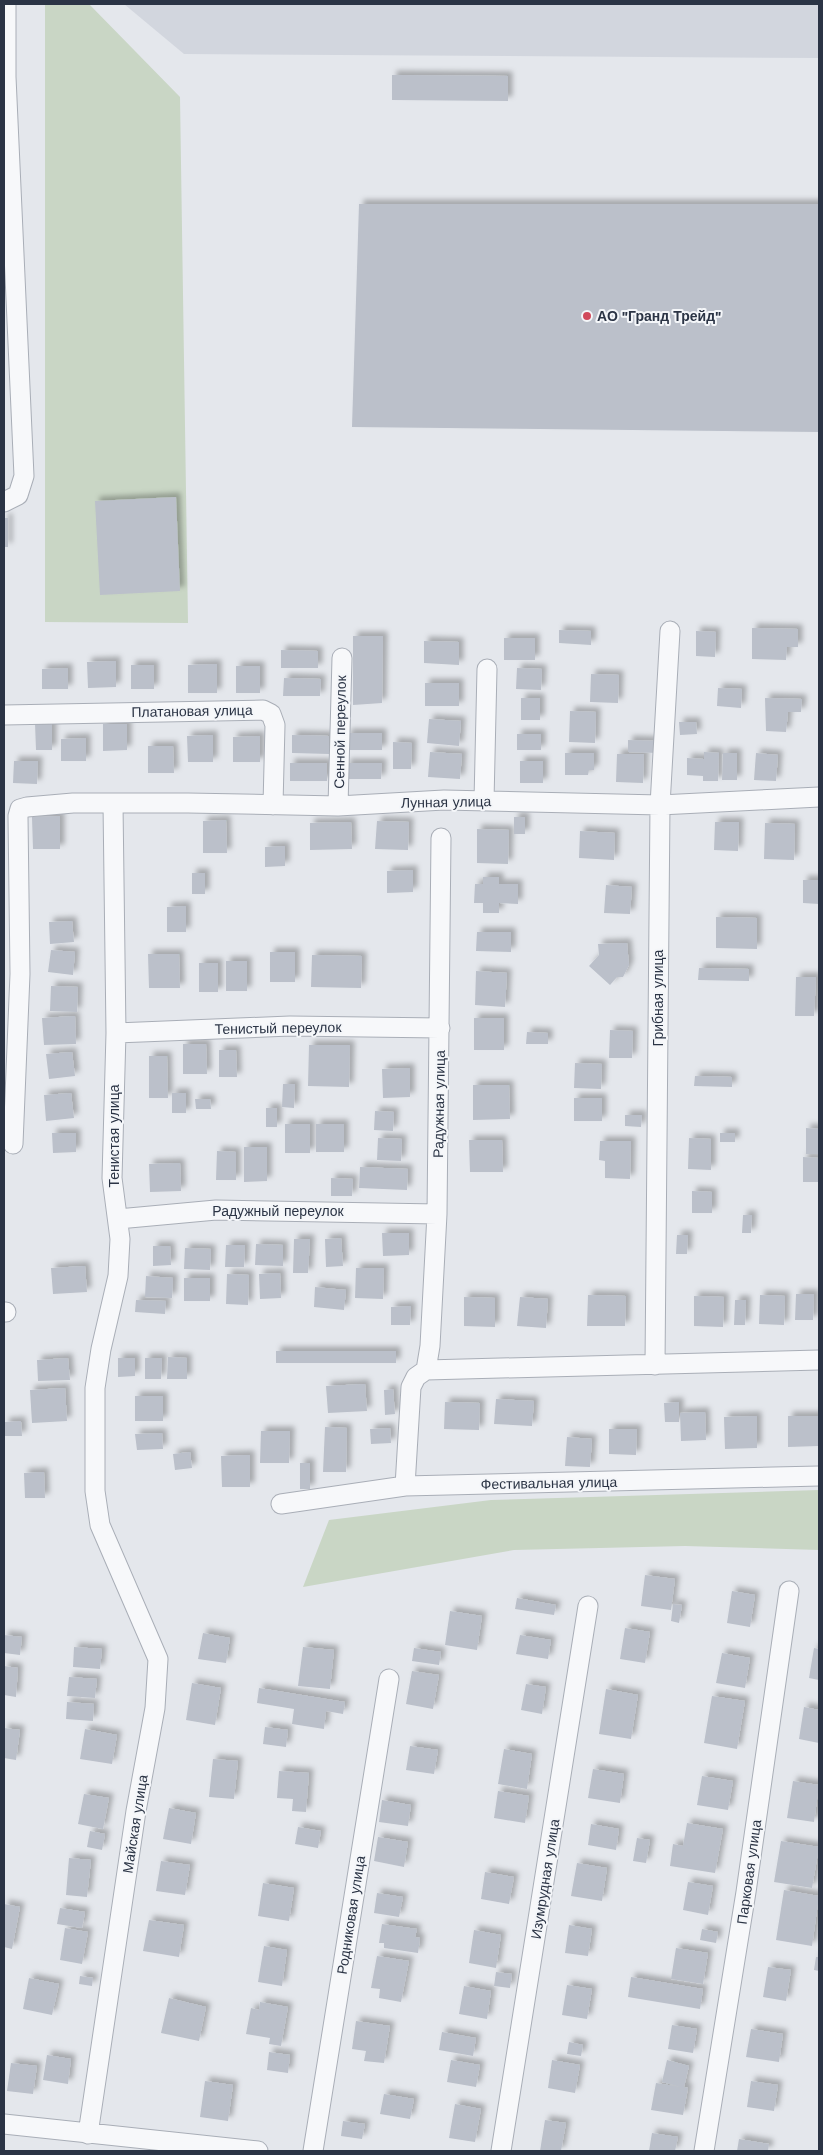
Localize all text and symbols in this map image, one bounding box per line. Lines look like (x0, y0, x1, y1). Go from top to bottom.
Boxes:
place label: АО "Гранд Трейд" (597, 308, 721, 324)
marker: АО "Гранд Трейд" (581, 310, 593, 322)
street label: Сенной переулок (331, 674, 349, 789)
street label: Платановая улица (131, 702, 253, 720)
street label: Лунная улица (401, 793, 492, 811)
street label: Грибная улица (650, 949, 666, 1046)
street label: Тенистый переулок (214, 1019, 342, 1037)
street label: Радужная улица (430, 1050, 448, 1158)
street label: Тенистая улица (106, 1084, 122, 1188)
street label: Радужный переулок (212, 1203, 345, 1219)
street label: Фестивальная улица (481, 1474, 618, 1492)
street label: Майская улица (119, 1773, 151, 1874)
street label: Изумрудная улица (528, 1818, 562, 1940)
street label: Парковая улица (734, 1818, 764, 1925)
street label: Родниковая улица (334, 1854, 368, 1975)

